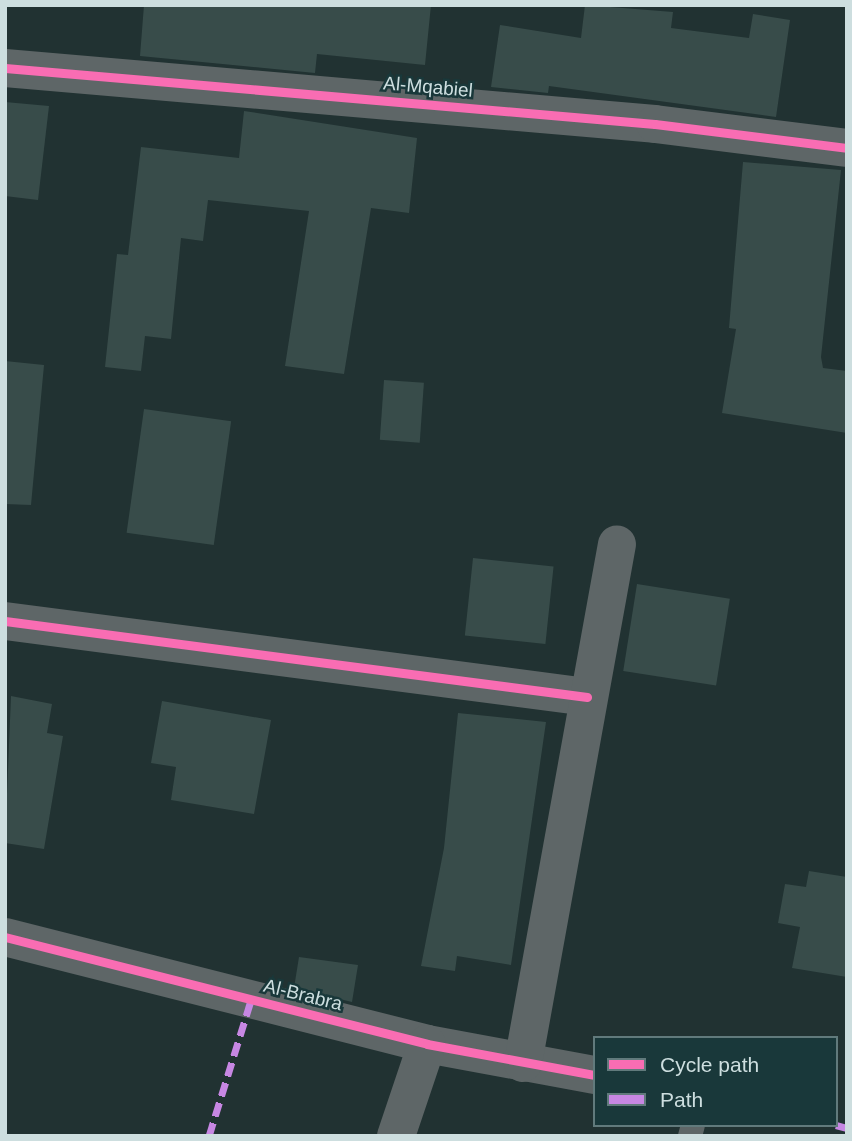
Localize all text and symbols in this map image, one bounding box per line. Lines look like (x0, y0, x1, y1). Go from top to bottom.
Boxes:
street label: Al-Mqabiel (382, 72, 474, 102)
street label: Al-Brabra (261, 974, 345, 1016)
legend (593, 1036, 838, 1127)
text: Cycle path (660, 1053, 759, 1076)
text: Path (660, 1088, 703, 1111)

